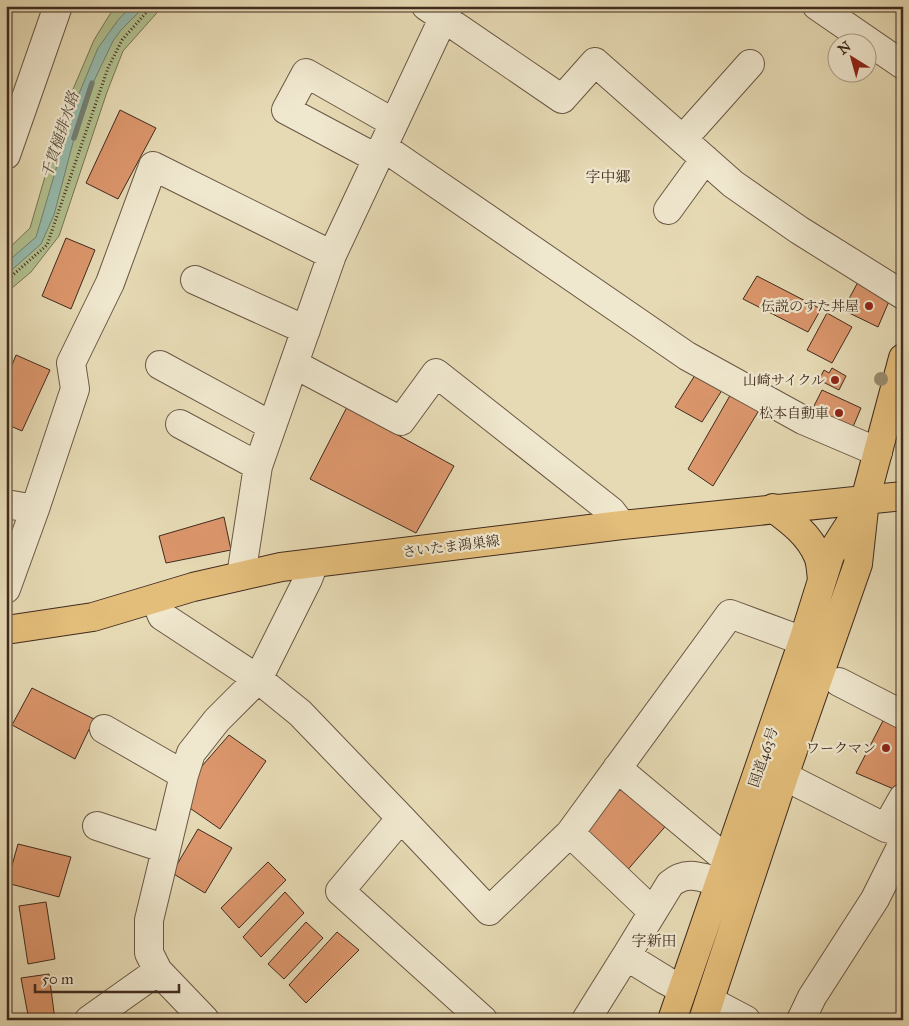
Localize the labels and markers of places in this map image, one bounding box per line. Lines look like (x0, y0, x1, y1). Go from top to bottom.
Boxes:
place label: 伝説のすた丼屋 (761, 298, 859, 315)
marker: 伝説のすた丼屋 (863, 300, 875, 312)
place label: 山崎サイクル (743, 372, 825, 389)
marker: 山崎サイクル (829, 374, 841, 386)
place label: 松本自動車 (759, 405, 829, 422)
marker: 松本自動車 (833, 407, 845, 419)
place label: ワークマン (806, 740, 876, 757)
marker: ワークマン (880, 742, 892, 754)

